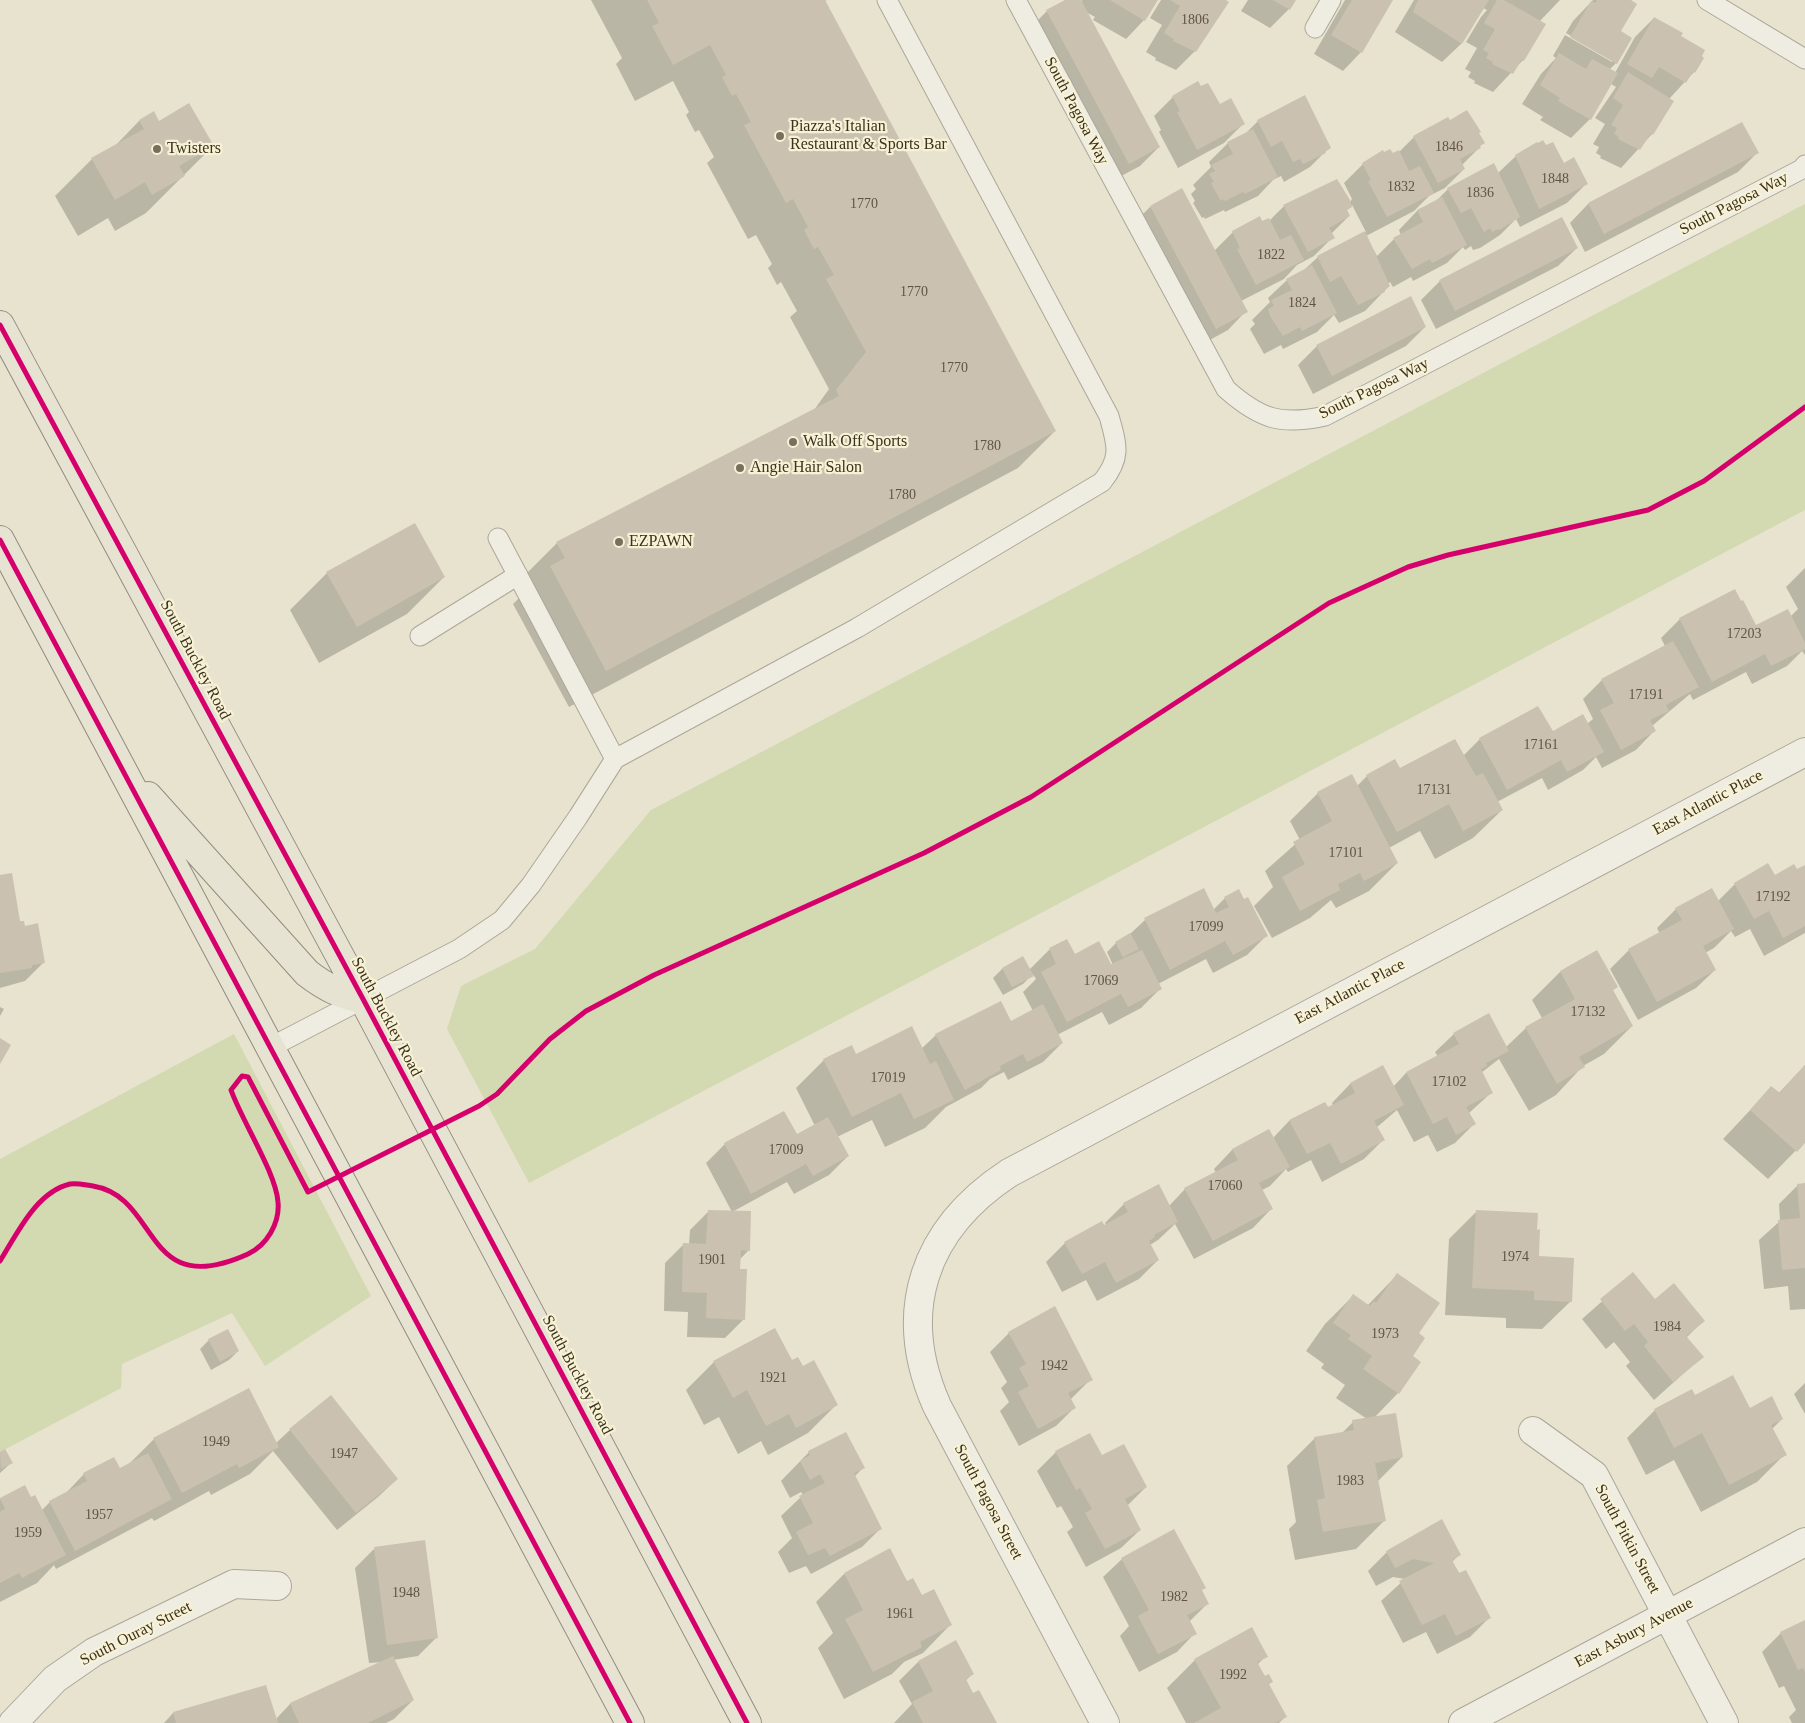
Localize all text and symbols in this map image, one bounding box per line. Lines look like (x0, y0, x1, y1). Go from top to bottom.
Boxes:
house number: 1806 (1181, 12, 1209, 28)
street label: South Pagosa Way (1039, 54, 1113, 168)
place label: Piazza's Italian Restaurant & Sports Bar (790, 117, 947, 155)
marker: Piazza's Italian Restaurant & Sports Bar (774, 130, 786, 142)
place label: Twisters (167, 139, 221, 159)
house number: 1846 (1435, 139, 1463, 155)
marker: Twisters (151, 143, 163, 155)
street label: South Pagosa Way (1676, 168, 1792, 240)
house number: 1848 (1541, 171, 1569, 187)
house number: 1832 (1387, 179, 1415, 195)
house number: 1836 (1466, 185, 1494, 201)
house number: 1770 (850, 196, 878, 212)
house number: 1822 (1257, 247, 1285, 263)
house number: 1770 (900, 284, 928, 300)
house number: 1824 (1288, 295, 1316, 311)
street label: South Pagosa Way (1316, 354, 1432, 424)
house number: 1770 (940, 360, 968, 376)
place label: Walk Off Sports (803, 432, 907, 452)
marker: Walk Off Sports (787, 436, 799, 448)
house number: 1780 (973, 438, 1001, 454)
place label: Angie Hair Salon (750, 458, 862, 478)
marker: Angie Hair Salon (734, 462, 746, 474)
house number: 1780 (888, 487, 916, 503)
place label: EZPAWN (629, 532, 693, 552)
marker: EZPAWN (613, 536, 625, 548)
street label: South Buckley Road (155, 597, 235, 723)
house number: 17203 (1726, 626, 1762, 642)
house number: 17191 (1628, 687, 1664, 703)
house number: 17161 (1524, 737, 1558, 753)
street label: East Atlantic Place (1650, 766, 1766, 840)
house number: 17131 (1416, 782, 1452, 798)
house number: 17101 (1328, 845, 1364, 861)
house number: 17192 (1756, 889, 1790, 905)
house number: 17099 (1188, 919, 1224, 935)
street label: South Buckley Road (346, 954, 426, 1080)
street label: East Atlantic Place (1292, 955, 1408, 1029)
house number: 17069 (1084, 973, 1118, 989)
house number: 17132 (1570, 1004, 1606, 1020)
house number: 17019 (870, 1070, 906, 1086)
house number: 17102 (1432, 1074, 1466, 1090)
house number: 17009 (768, 1142, 804, 1158)
house number: 17060 (1208, 1178, 1242, 1194)
house number: 1974 (1501, 1249, 1529, 1265)
house number: 1901 (698, 1252, 726, 1268)
street label: South Buckley Road (537, 1312, 617, 1438)
house number: 1984 (1653, 1319, 1681, 1335)
house number: 1973 (1371, 1326, 1399, 1342)
house number: 1942 (1040, 1358, 1068, 1374)
house number: 1921 (759, 1370, 787, 1386)
house number: 1949 (202, 1434, 230, 1450)
street label: South Pagosa Street (949, 1441, 1027, 1563)
house number: 1947 (330, 1446, 358, 1462)
house number: 1983 (1336, 1473, 1364, 1489)
street label: South Pitkin Street (1590, 1481, 1664, 1597)
house number: 1957 (85, 1507, 113, 1523)
house number: 1959 (14, 1525, 42, 1541)
house number: 1948 (392, 1585, 420, 1601)
house number: 1982 (1160, 1589, 1188, 1605)
street label: East Asbury Avenue (1572, 1594, 1696, 1672)
street label: South Ouray Street (77, 1598, 195, 1670)
house number: 1961 (886, 1606, 914, 1622)
house number: 1992 (1219, 1667, 1247, 1683)

